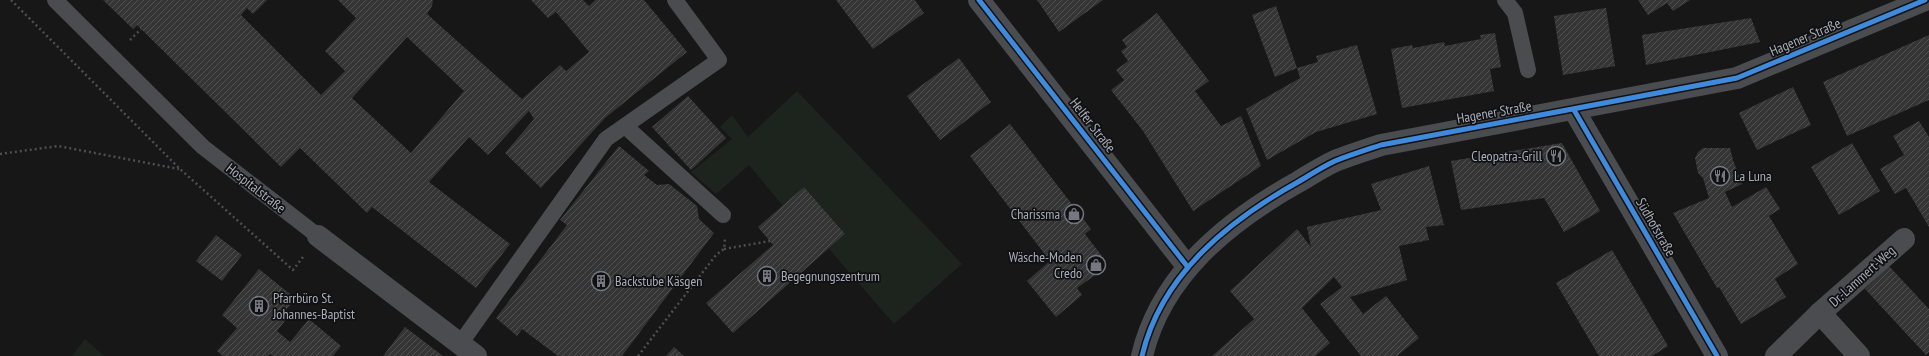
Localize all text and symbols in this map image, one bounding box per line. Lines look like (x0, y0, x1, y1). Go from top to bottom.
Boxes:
street label: Hagener Straße (1767, 14, 1843, 60)
street label: Helfer Straße (1066, 94, 1120, 156)
street label: Hagener Straße (1455, 97, 1533, 127)
restaurant icon: Cleopatra-Grill (1545, 145, 1567, 167)
place label: Cleopatra-Grill (1471, 147, 1543, 165)
street label: Hospitalstraße (223, 159, 290, 217)
restaurant icon: La Luna (1709, 165, 1731, 187)
place label: La Luna (1734, 167, 1772, 185)
street label: Südhofstraße (1632, 195, 1680, 260)
shop icon: Charissma (1063, 203, 1085, 225)
place label: Charissma (1011, 205, 1060, 223)
street label: Dr.-Lammert-Weg (1825, 241, 1899, 311)
place label: Wäsche-Moden Credo (1009, 248, 1082, 282)
shop icon: Wäsche-Moden Credo (1085, 254, 1107, 276)
building icon: Begegnungszentrum (756, 265, 778, 287)
place label: Begegnungszentrum (781, 267, 880, 285)
building icon: Backstube Käsgen (590, 270, 612, 292)
place label: Backstube Käsgen (615, 272, 702, 290)
place label: Pfarrbüro St. Johannes-Baptist (272, 289, 355, 323)
building icon: Pfarrbüro St. Johannes-Baptist (248, 295, 270, 317)

